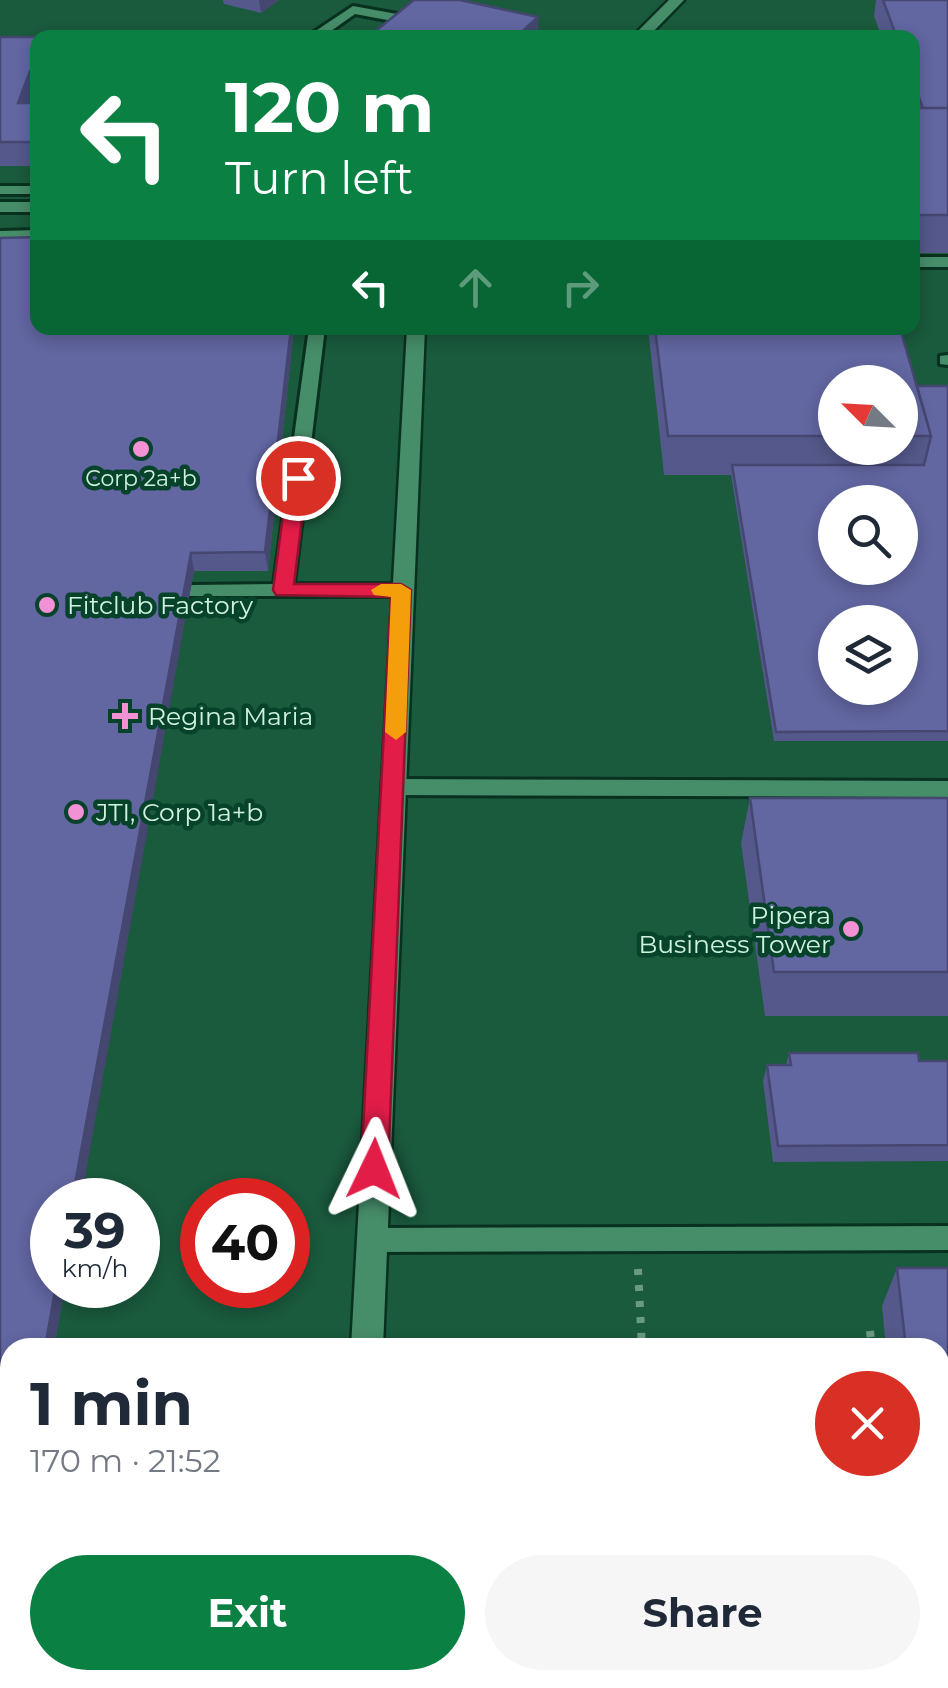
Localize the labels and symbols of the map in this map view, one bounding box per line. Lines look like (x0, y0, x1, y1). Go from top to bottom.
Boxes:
north arrow (818, 365, 918, 465)
pin (256, 436, 341, 521)
marker: Corp 2a+b (130, 438, 152, 460)
place label: Corp 2a+b (85, 465, 197, 492)
place label: Fitclub Factory (67, 590, 253, 620)
marker: Fitclub Factory (36, 594, 58, 616)
place label: Regina Maria (148, 701, 313, 731)
marker: Regina Maria (112, 703, 138, 729)
place label: JTI, Corp 1a+b (95, 797, 263, 827)
marker: JTI, Corp 1a+b (65, 801, 87, 823)
place label: Pipera Business Tower (638, 900, 831, 959)
marker: Pipera Business Tower (840, 918, 862, 940)
position arrow (322, 1117, 426, 1221)
speed limit sign: 40 (180, 1178, 310, 1308)

